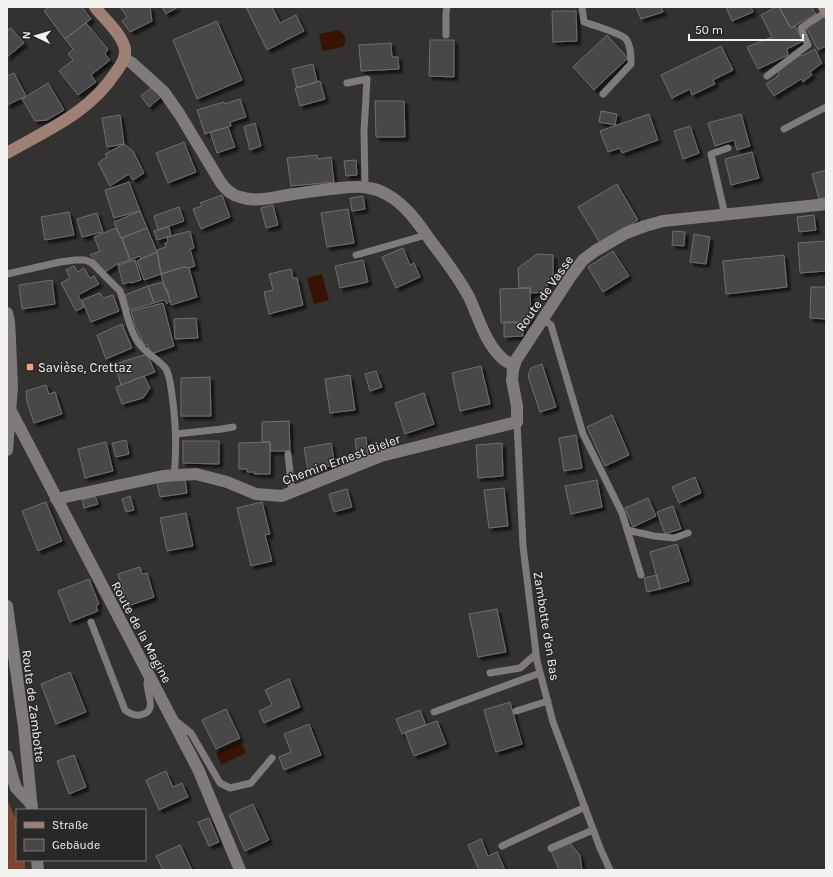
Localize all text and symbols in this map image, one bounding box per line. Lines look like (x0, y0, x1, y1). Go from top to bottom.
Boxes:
north arrow (16, 16, 56, 56)
scale bar (689, 16, 803, 42)
text: 50 m (695, 23, 723, 37)
text: N (20, 31, 33, 40)
street label: Route de Vasse (513, 252, 576, 334)
place label: Savièse, Crettaz (38, 360, 132, 375)
marker: Savièse, Crettaz (25, 362, 35, 372)
street label: Chemin Ernest Bieler (280, 431, 402, 488)
street label: Zambotte d'en Bas (530, 570, 563, 682)
street label: Route de la Magine (108, 579, 175, 686)
street label: Route de Zambotte (19, 649, 48, 764)
legend (16, 809, 146, 861)
text: Straße (52, 818, 88, 832)
text: Gebäude (52, 838, 100, 852)

